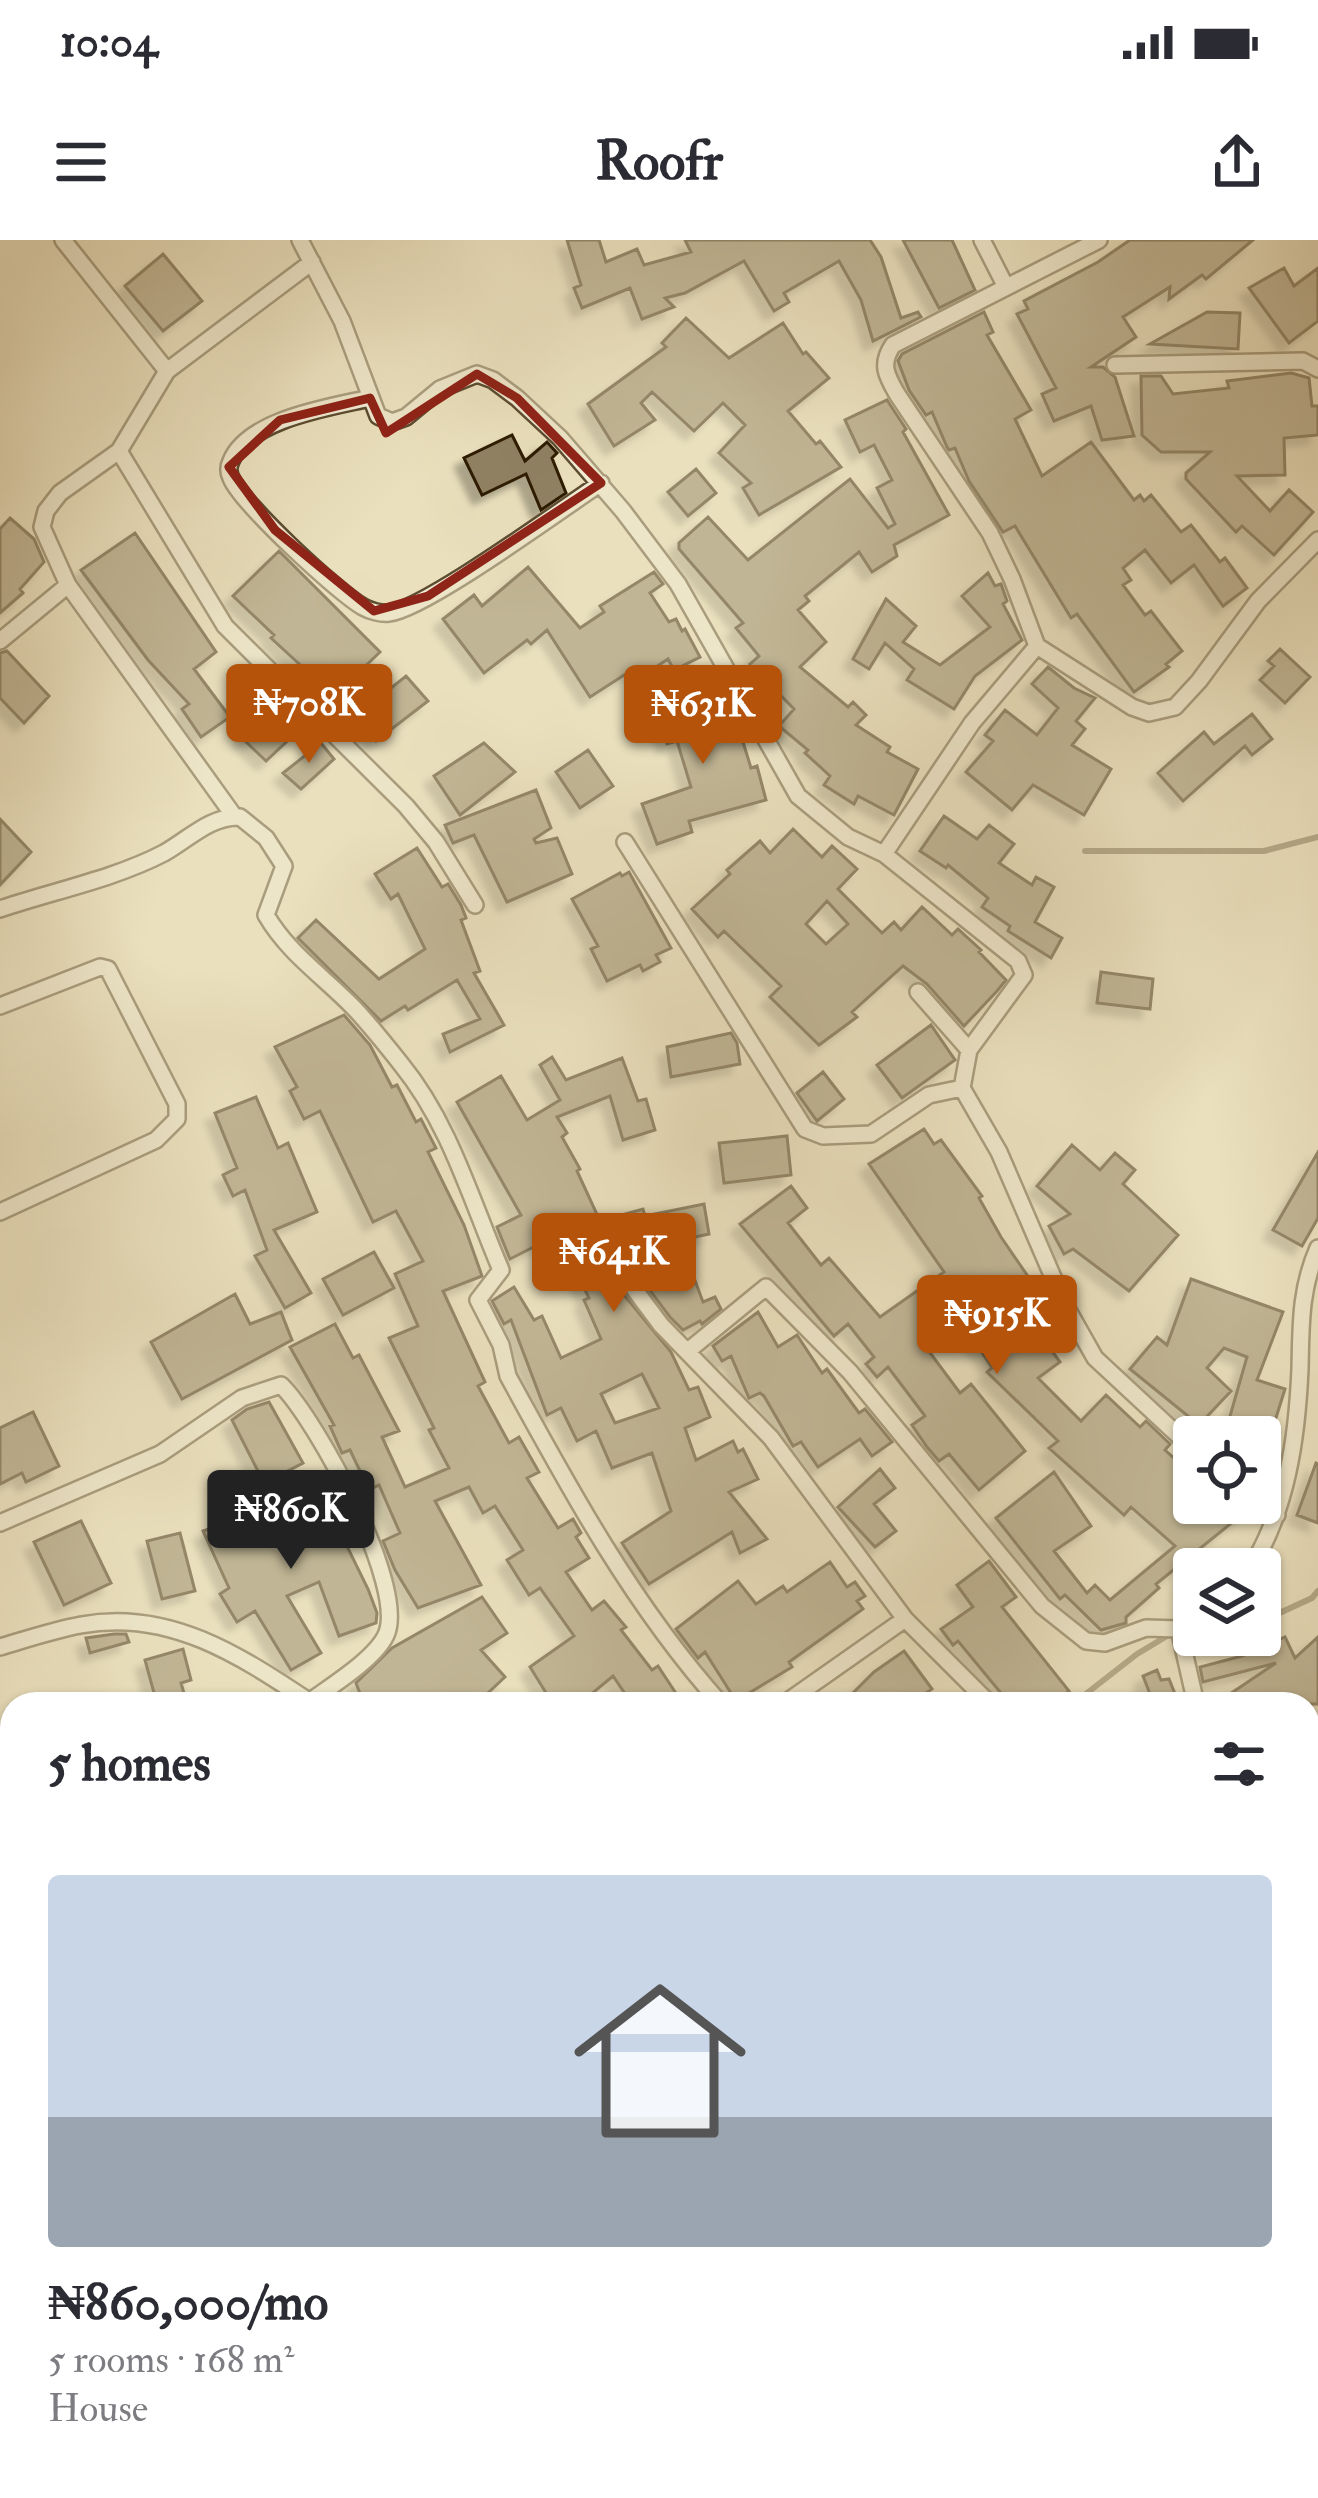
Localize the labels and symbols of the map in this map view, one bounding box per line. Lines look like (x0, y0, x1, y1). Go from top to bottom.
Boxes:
pin: ₦708K (225, 664, 393, 766)
pin: ₦631K (619, 665, 787, 767)
pin: ₦641K (530, 1213, 698, 1315)
pin: ₦915K (913, 1275, 1081, 1377)
pin: ₦860K (207, 1470, 375, 1572)

